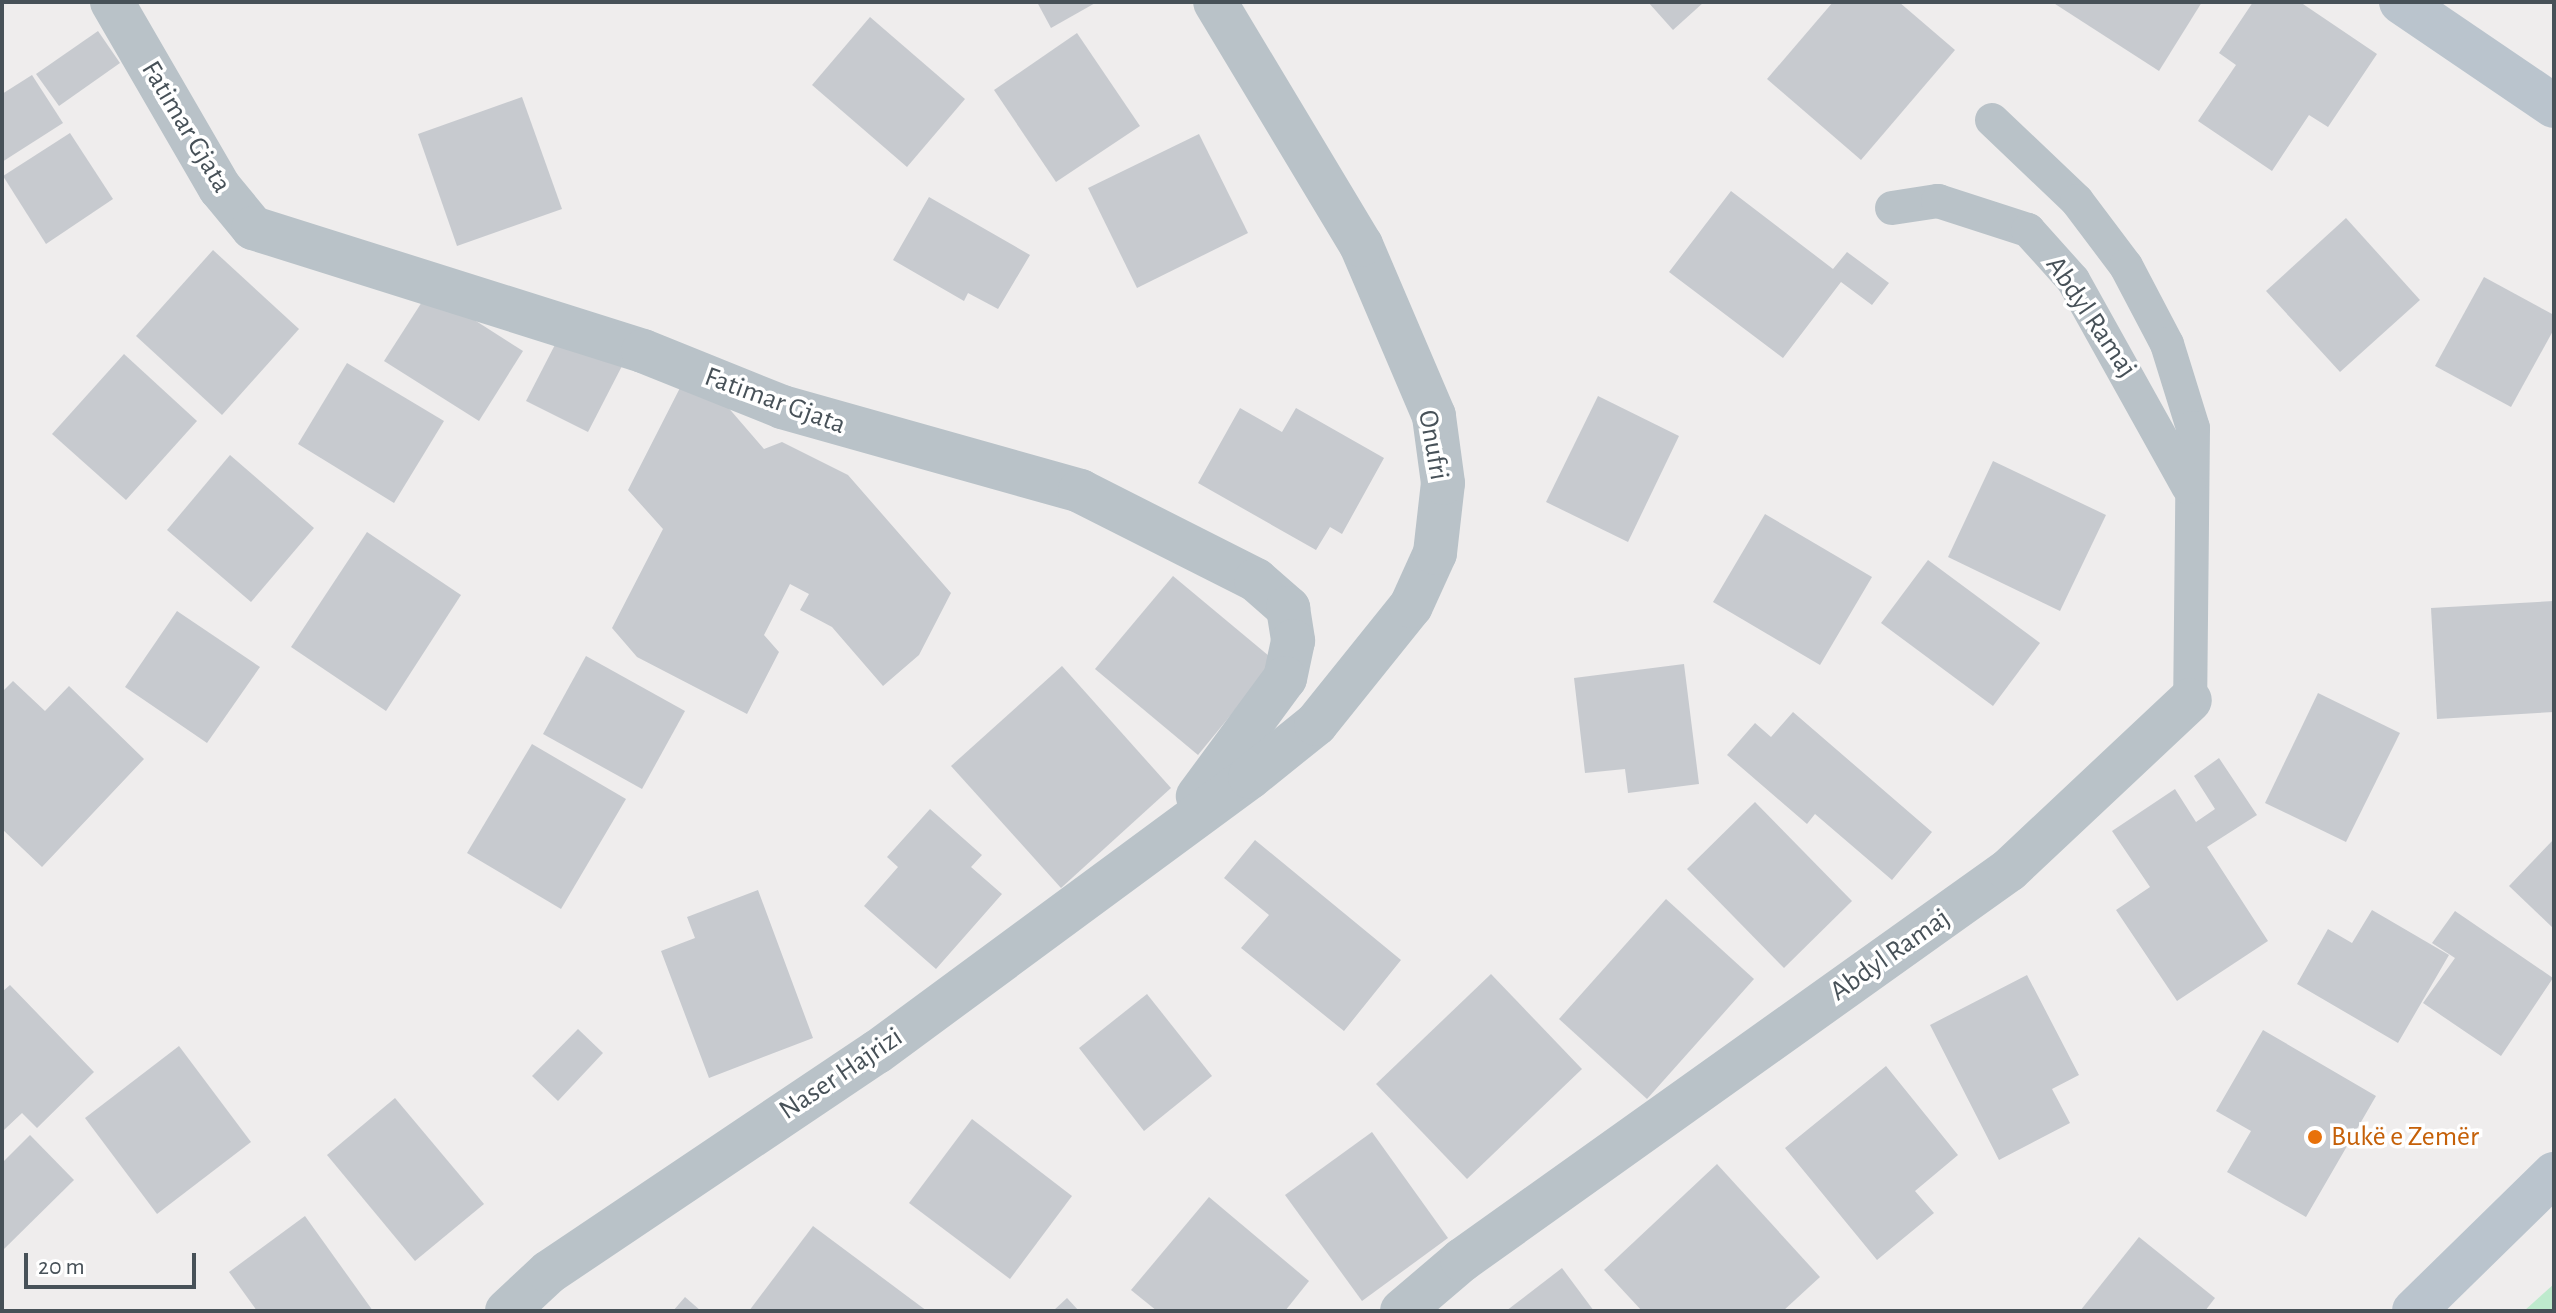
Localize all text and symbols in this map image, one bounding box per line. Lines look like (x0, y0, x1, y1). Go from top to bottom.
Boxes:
street label: Fatimar Gjata (134, 55, 238, 199)
street label: Abdyl Ramaj (2038, 250, 2144, 384)
street label: Fatimar Gjata (700, 360, 850, 442)
street label: Onufri (1410, 407, 1456, 483)
street label: Abdyl Ramaj (1823, 901, 1957, 1009)
street label: Naser Hajrizi (773, 1021, 909, 1127)
place label: Bukë e Zemër (2331, 1120, 2479, 1154)
marker: Bukë e Zemër (2306, 1128, 2324, 1146)
scale bar (28, 1237, 200, 1287)
text: 20 m (38, 1255, 85, 1279)

